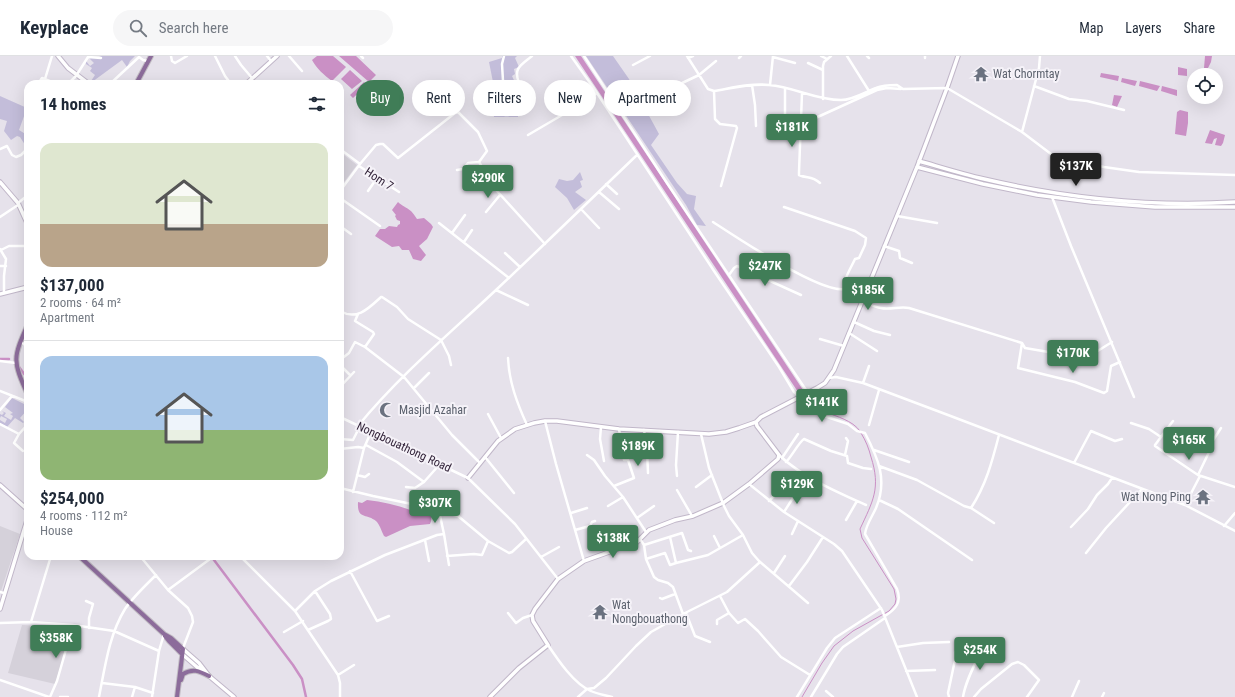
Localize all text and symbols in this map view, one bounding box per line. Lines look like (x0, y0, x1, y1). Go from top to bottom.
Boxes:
search box (113, 10, 393, 46)
text: Keyplace (20, 16, 89, 39)
icon: search (127, 17, 149, 39)
text: Search here (159, 19, 228, 37)
text: Map (1079, 20, 1103, 36)
text: Layers (1125, 20, 1162, 36)
text: Share (1184, 20, 1215, 36)
temple icon: Wat Chormtay (972, 65, 990, 83)
place label: Wat Chormtay (993, 67, 1060, 81)
map controls (1187, 68, 1223, 104)
button: locate (1187, 68, 1223, 104)
chip: Buy (356, 80, 404, 116)
chip: Rent (412, 80, 465, 116)
chip: Filters (473, 80, 536, 116)
chip: New (544, 80, 596, 116)
chip: Apartment (604, 80, 691, 116)
icon: filters (306, 93, 328, 115)
text: 14 homes (40, 94, 106, 114)
pin: $181K (764, 114, 820, 148)
text: $181K (775, 119, 809, 134)
pin: $137K (1048, 153, 1104, 187)
text: $137K (1059, 158, 1093, 173)
street label: Hom 7 (362, 165, 396, 193)
pin: $290K (460, 165, 516, 199)
icon: home (148, 169, 220, 241)
text: $290K (471, 170, 505, 185)
pin: $247K (737, 253, 793, 287)
text: $247K (748, 258, 782, 273)
text: $137,000 (40, 275, 104, 295)
pin: $185K (840, 277, 896, 311)
text: $185K (851, 282, 885, 297)
text: 2 rooms · 64 m² (40, 295, 121, 310)
text: Apartment (40, 310, 94, 325)
pin: $170K (1045, 340, 1101, 374)
text: $170K (1056, 345, 1090, 360)
icon: home (148, 382, 220, 454)
pin: $141K (794, 389, 850, 423)
text: $141K (805, 394, 839, 409)
mosque icon: Masjid Azahar (378, 401, 396, 419)
place label: Masjid Azahar (399, 403, 467, 417)
street label: Nongbouathong Road (355, 419, 454, 475)
pin: $165K (1161, 427, 1217, 461)
text: $165K (1172, 432, 1206, 447)
pin: $189K (610, 433, 666, 467)
text: $189K (621, 438, 655, 453)
pin: $129K (769, 471, 825, 505)
text: $129K (780, 476, 814, 491)
text: $254,000 (40, 488, 104, 508)
temple icon: Wat Nong Ping (1194, 488, 1212, 506)
pin: $307K (407, 490, 463, 524)
place label: Wat Nong Ping (1121, 490, 1191, 504)
text: $307K (418, 495, 452, 510)
text: 4 rooms · 112 m² (40, 508, 127, 523)
text: House (40, 523, 73, 538)
pin: $138K (585, 525, 641, 559)
text: $138K (596, 530, 630, 545)
place label: Wat Nongbouathong (612, 598, 688, 626)
temple icon: Wat Nongbouathong (591, 603, 609, 621)
pin: $358K (28, 625, 84, 659)
text: $358K (39, 630, 73, 645)
pin: $254K (952, 637, 1008, 671)
text: $254K (963, 642, 997, 657)

